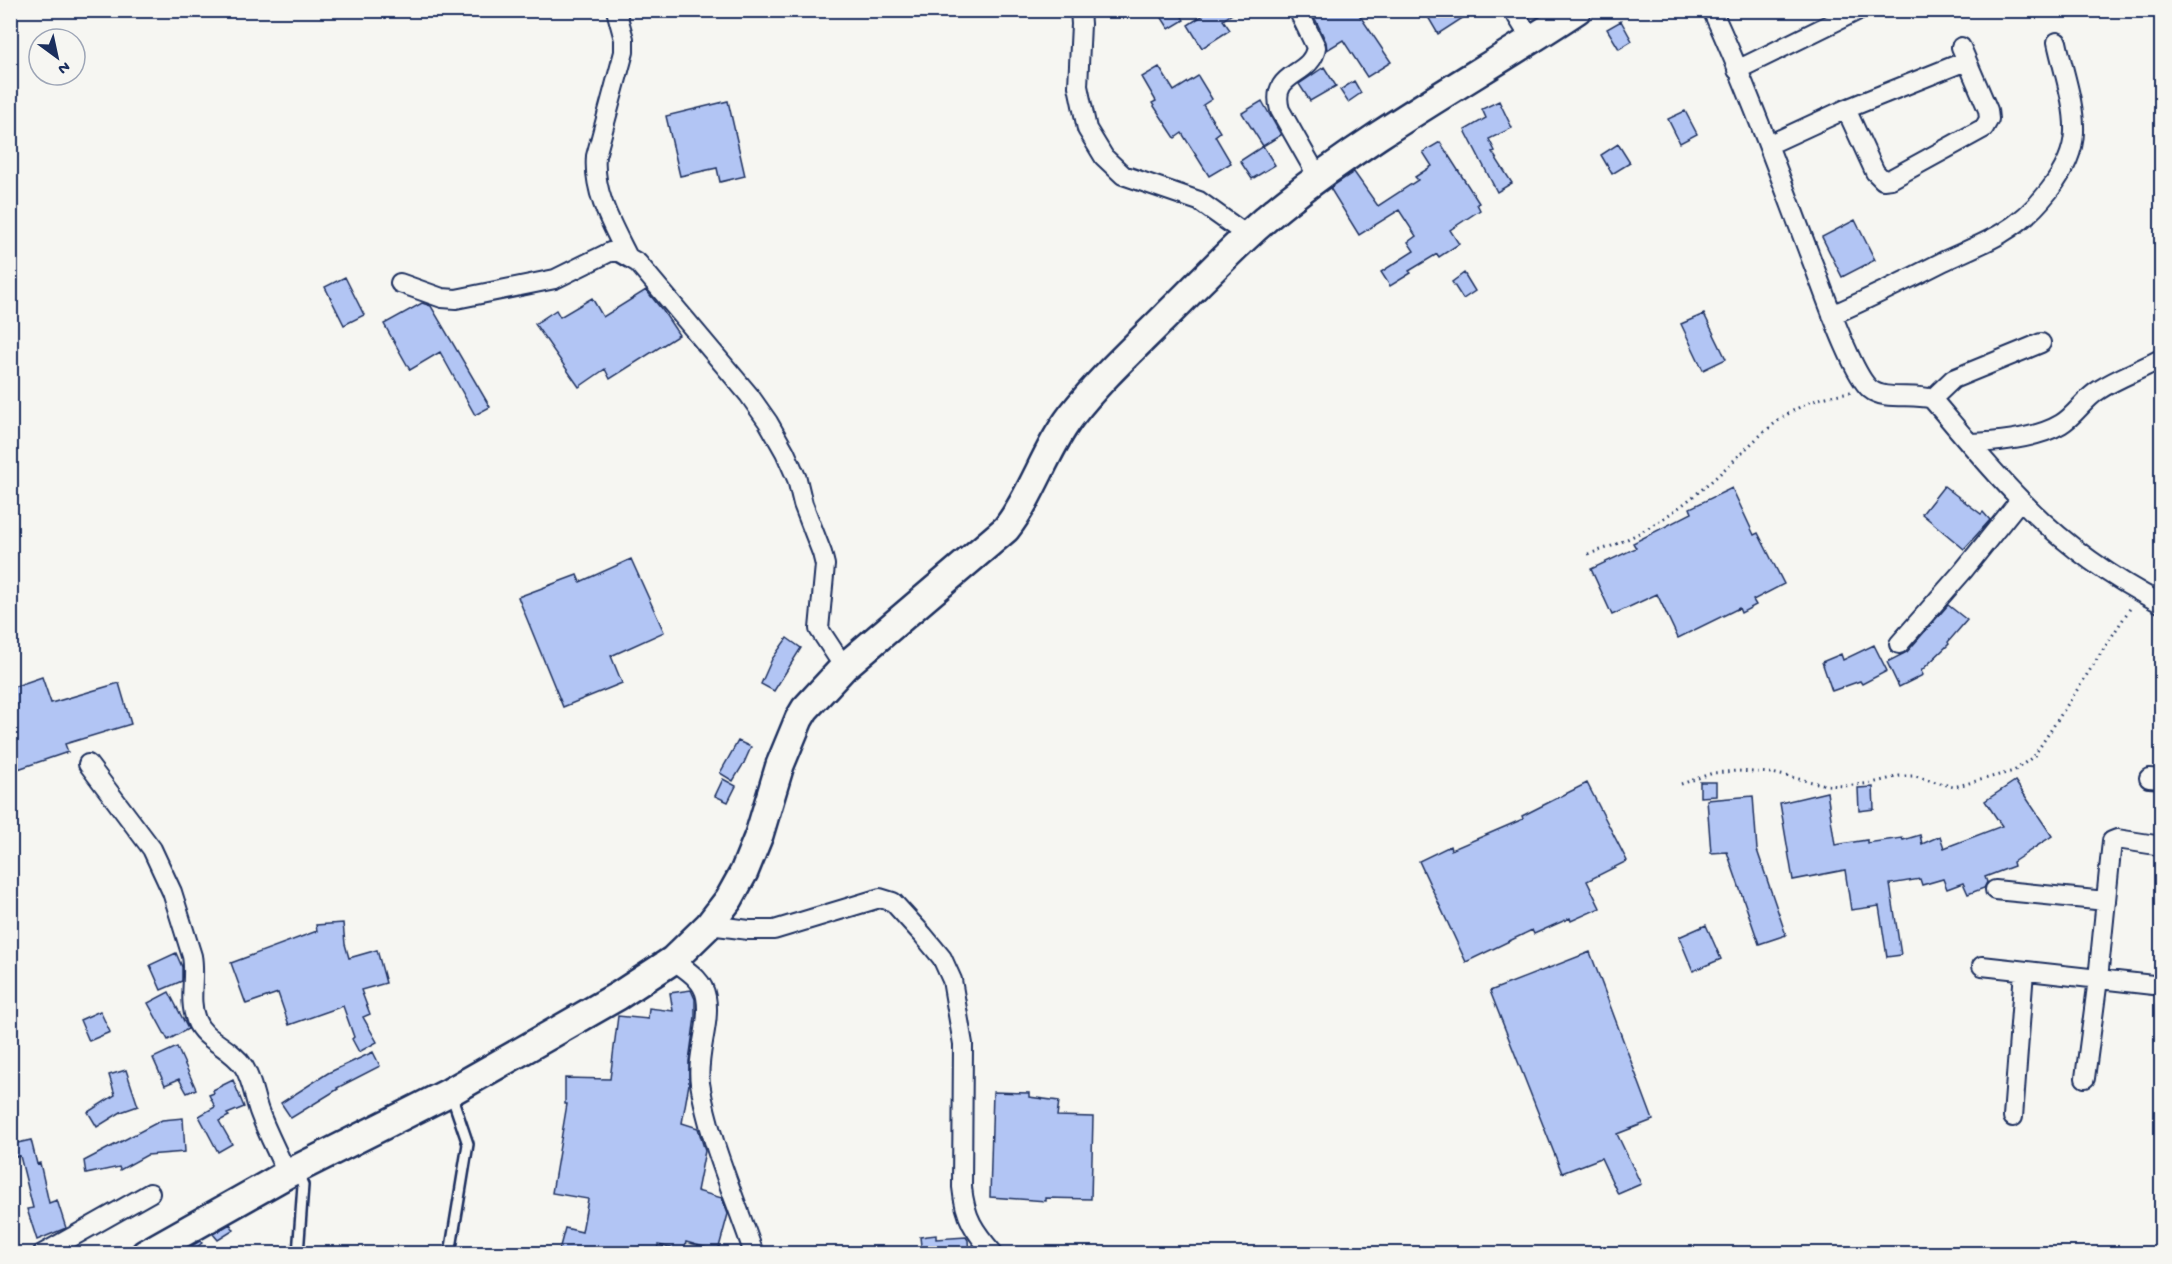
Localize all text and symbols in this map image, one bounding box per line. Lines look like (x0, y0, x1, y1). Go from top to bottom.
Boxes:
north arrow (27, 27, 87, 87)
text: N (53, 56, 73, 78)

